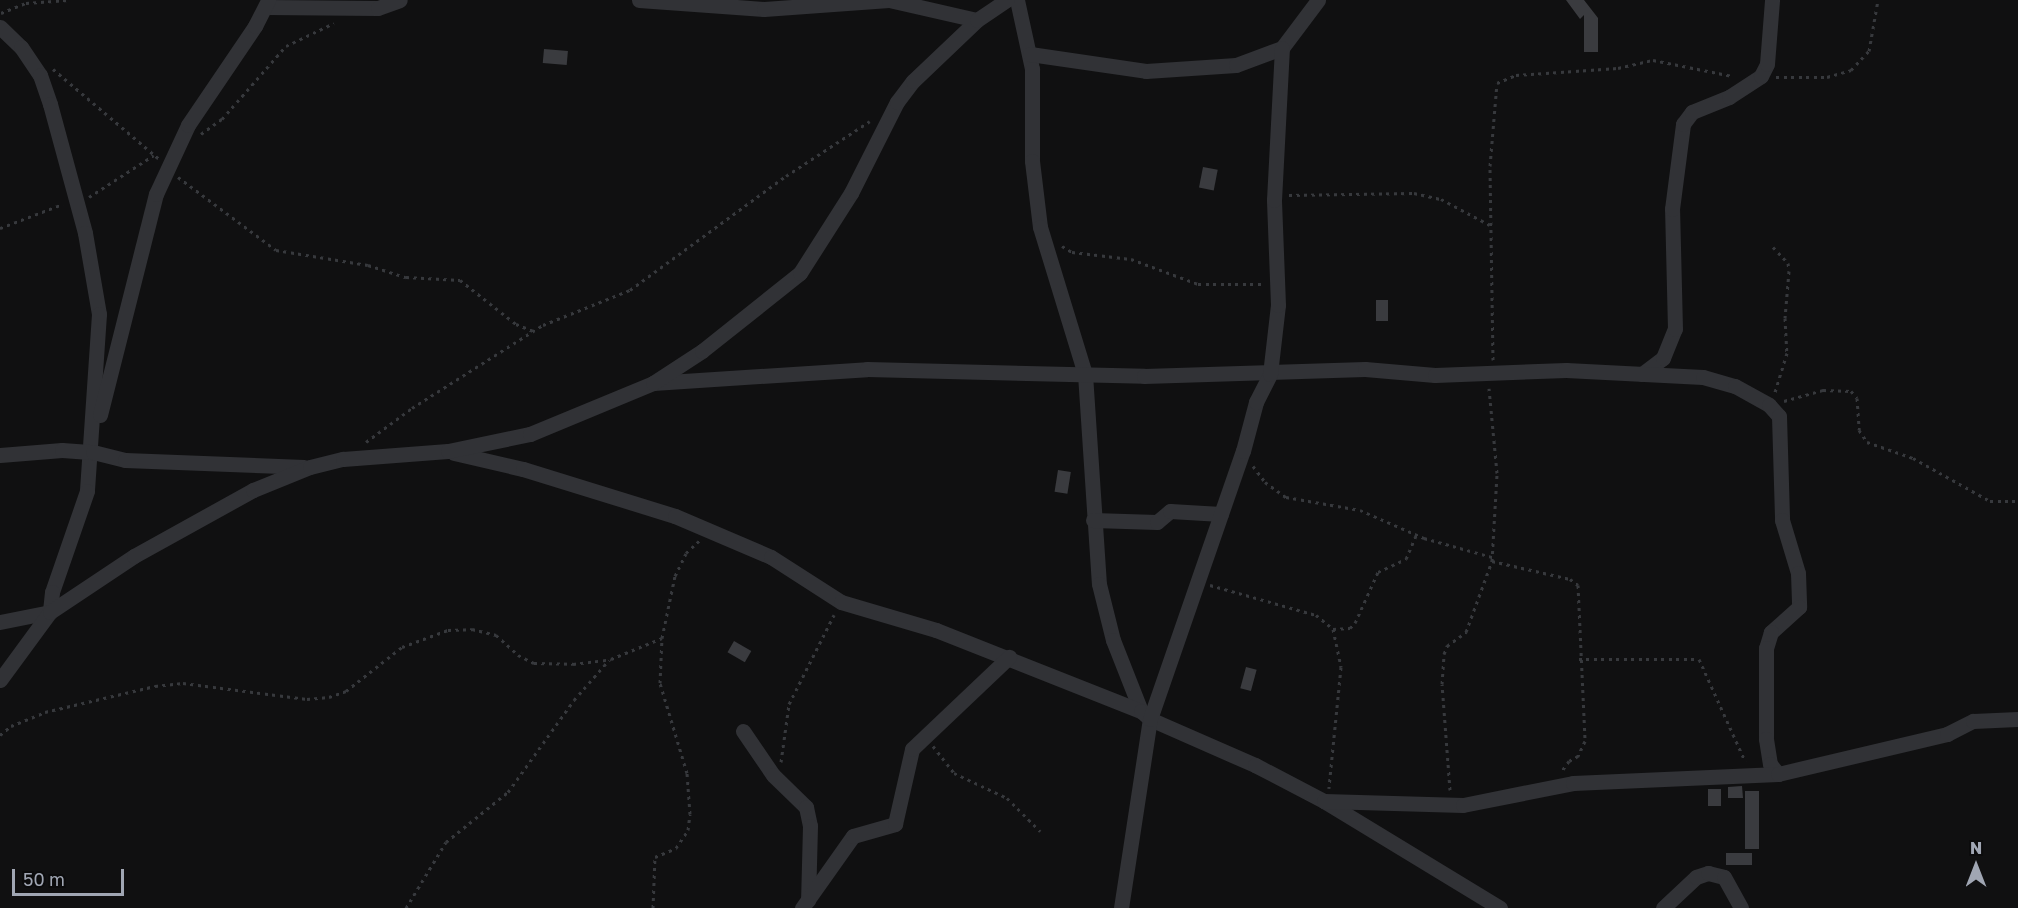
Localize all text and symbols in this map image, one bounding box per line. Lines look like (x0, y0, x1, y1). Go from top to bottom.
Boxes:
north arrow (1946, 836, 2006, 896)
text: N (1970, 838, 1982, 858)
scale bar (15, 857, 128, 895)
text: 50 m (23, 868, 65, 890)

